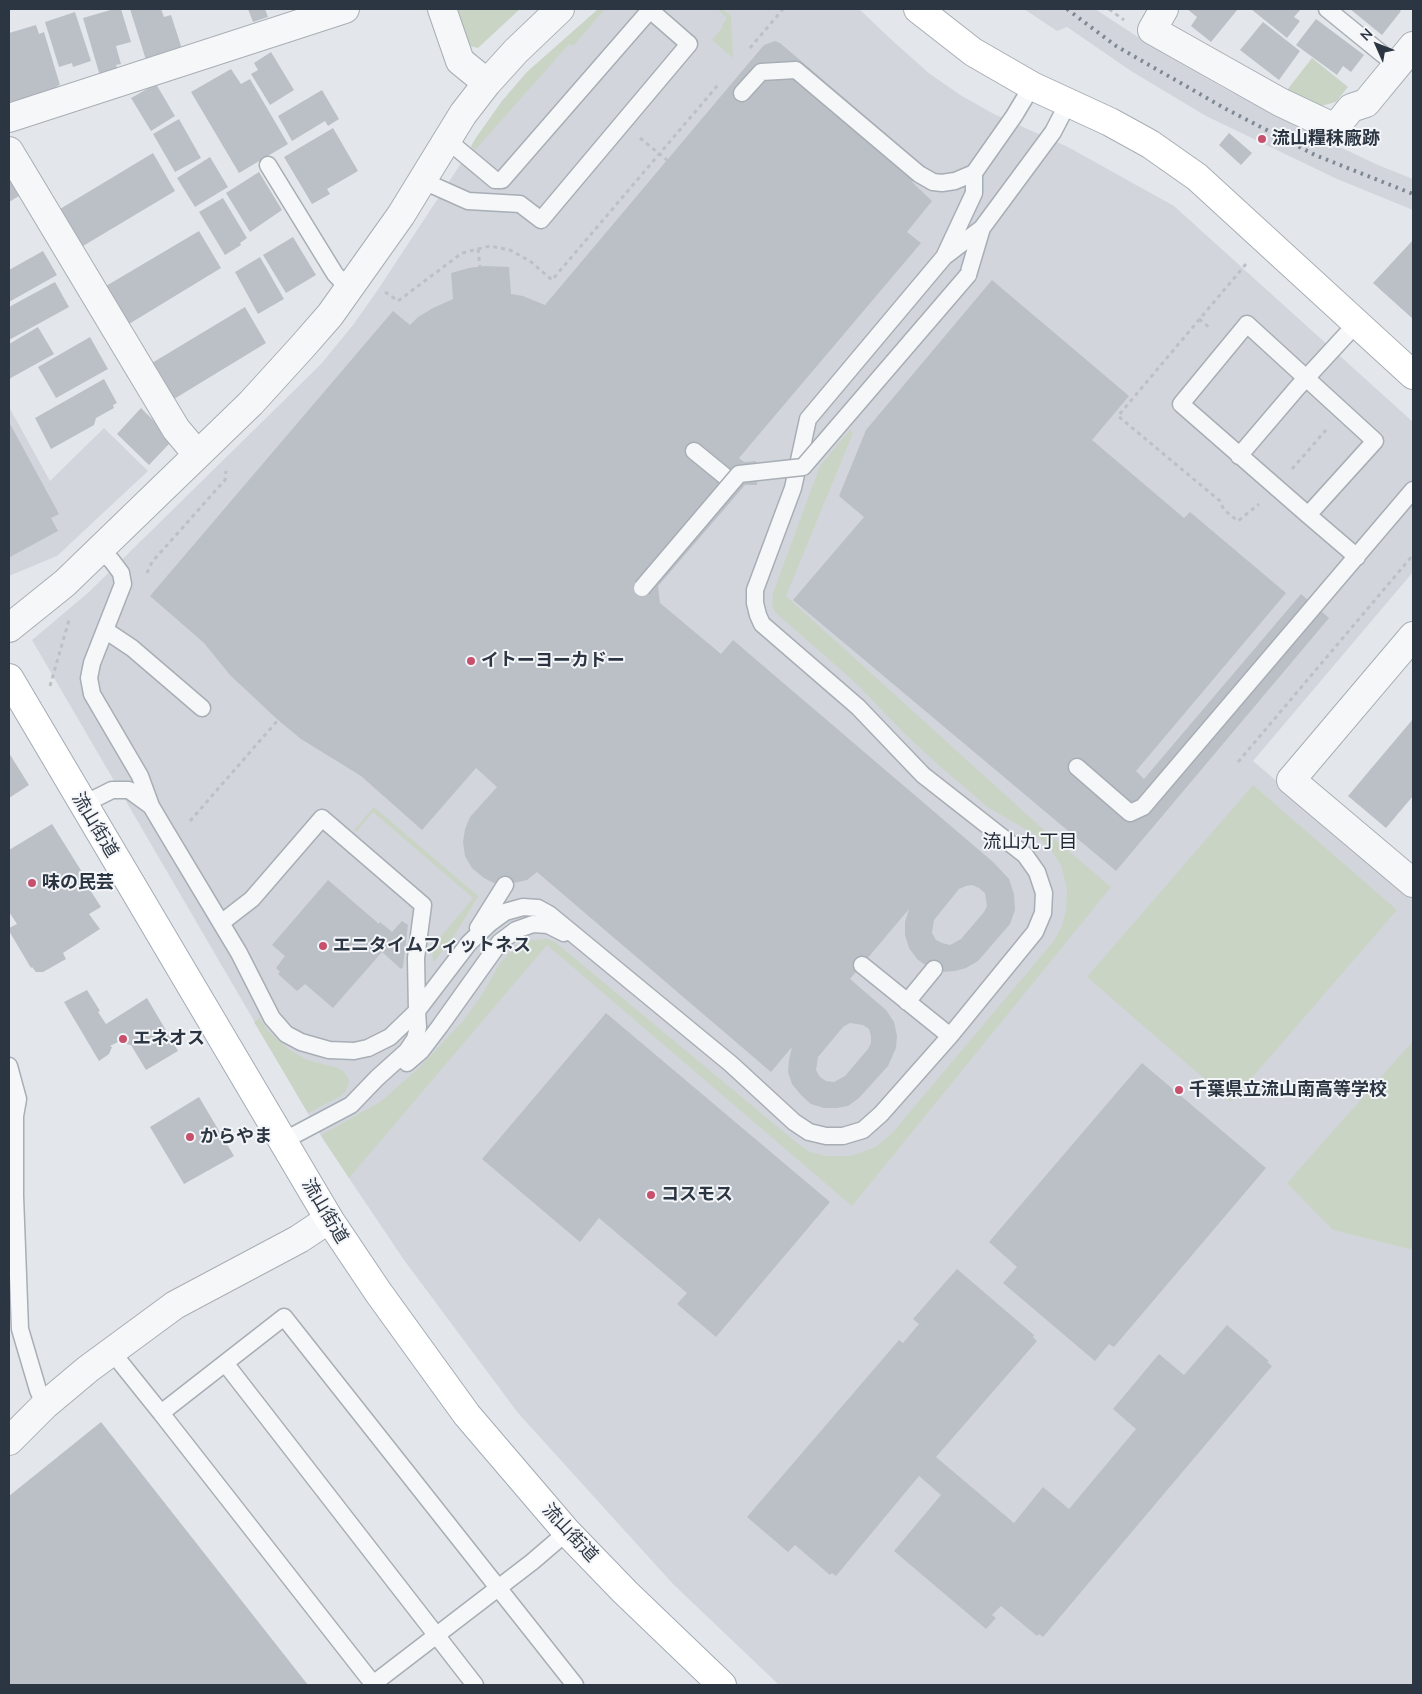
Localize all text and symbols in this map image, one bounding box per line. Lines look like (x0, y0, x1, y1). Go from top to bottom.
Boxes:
north arrow (1352, 20, 1402, 70)
text: N (1356, 25, 1376, 45)
place label: 流山糧秣廠跡 (1272, 128, 1380, 150)
marker: 流山糧秣廠跡 (1256, 133, 1268, 145)
place label: イトーヨーカドー (481, 650, 625, 672)
marker: イトーヨーカドー (465, 655, 477, 667)
street label: 流山街道 (67, 789, 123, 861)
district label: 流山九丁目 (983, 831, 1077, 853)
place label: 味の民芸 (42, 872, 114, 894)
marker: 味の民芸 (26, 877, 38, 889)
place label: エニタイムフィットネス (333, 935, 531, 957)
marker: エニタイムフィットネス (317, 940, 329, 952)
place label: エネオス (133, 1028, 205, 1050)
marker: エネオス (117, 1033, 129, 1045)
place label: 千葉県立流山南高等学校 (1189, 1079, 1387, 1101)
marker: 千葉県立流山南高等学校 (1173, 1084, 1185, 1096)
place label: からやま (200, 1126, 272, 1148)
marker: からやま (184, 1131, 196, 1143)
street label: 流山街道 (297, 1175, 353, 1247)
place label: コスモス (661, 1184, 733, 1206)
marker: コスモス (645, 1189, 657, 1201)
street label: 流山街道 (538, 1499, 602, 1567)

